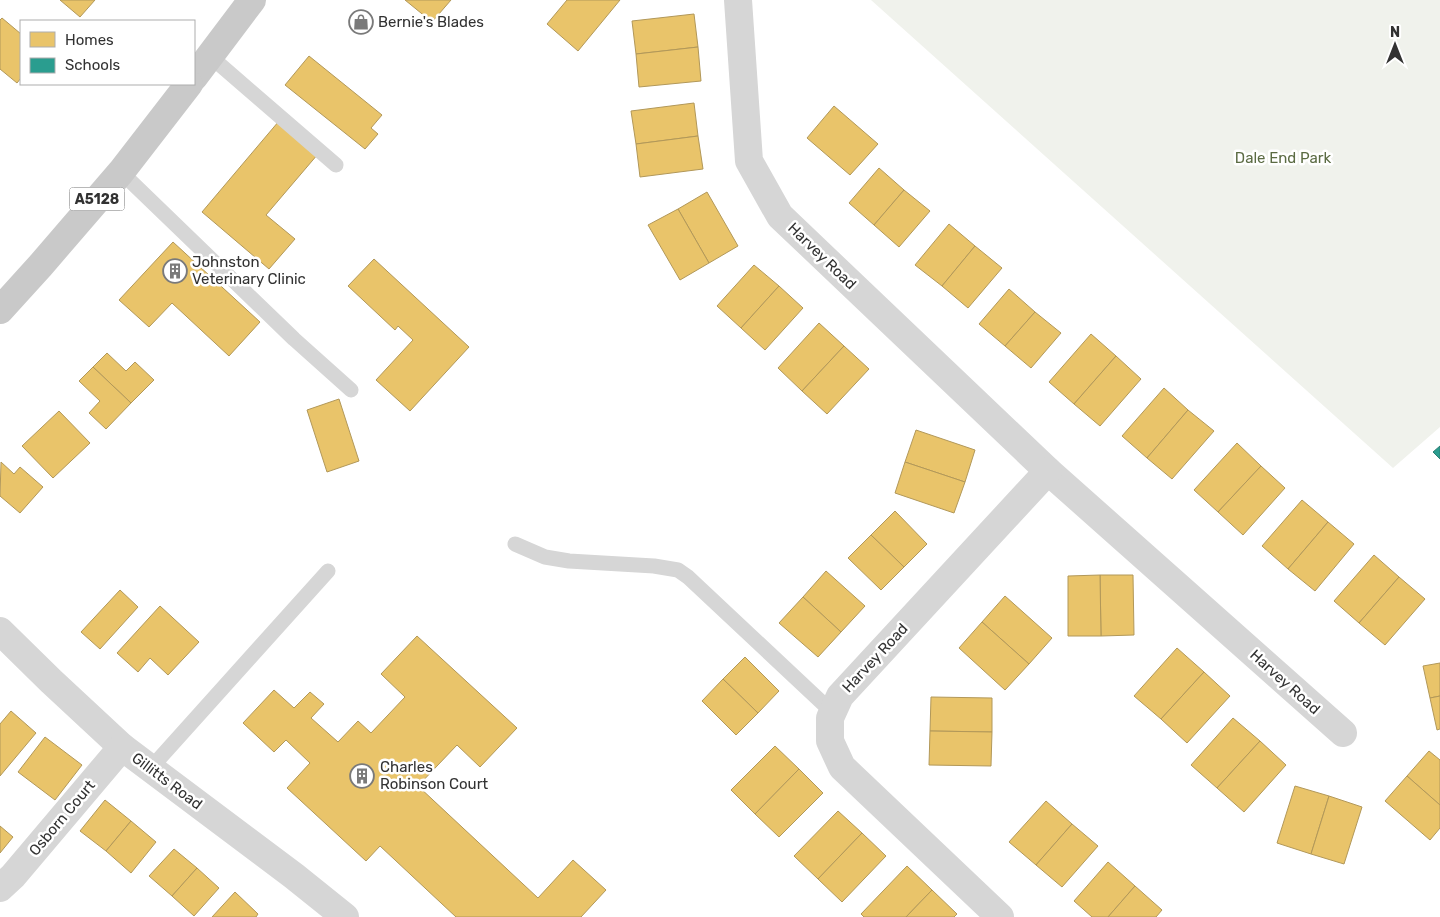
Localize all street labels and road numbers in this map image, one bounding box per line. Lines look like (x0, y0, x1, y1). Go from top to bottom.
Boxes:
road number: A5128 (70, 188, 124, 210)
street label: Harvey Road (784, 219, 860, 293)
street label: Harvey Road (838, 620, 912, 696)
street label: Harvey Road (1246, 646, 1324, 718)
street label: Gillitts Road (128, 749, 206, 813)
street label: Osborn Court (25, 776, 99, 859)

